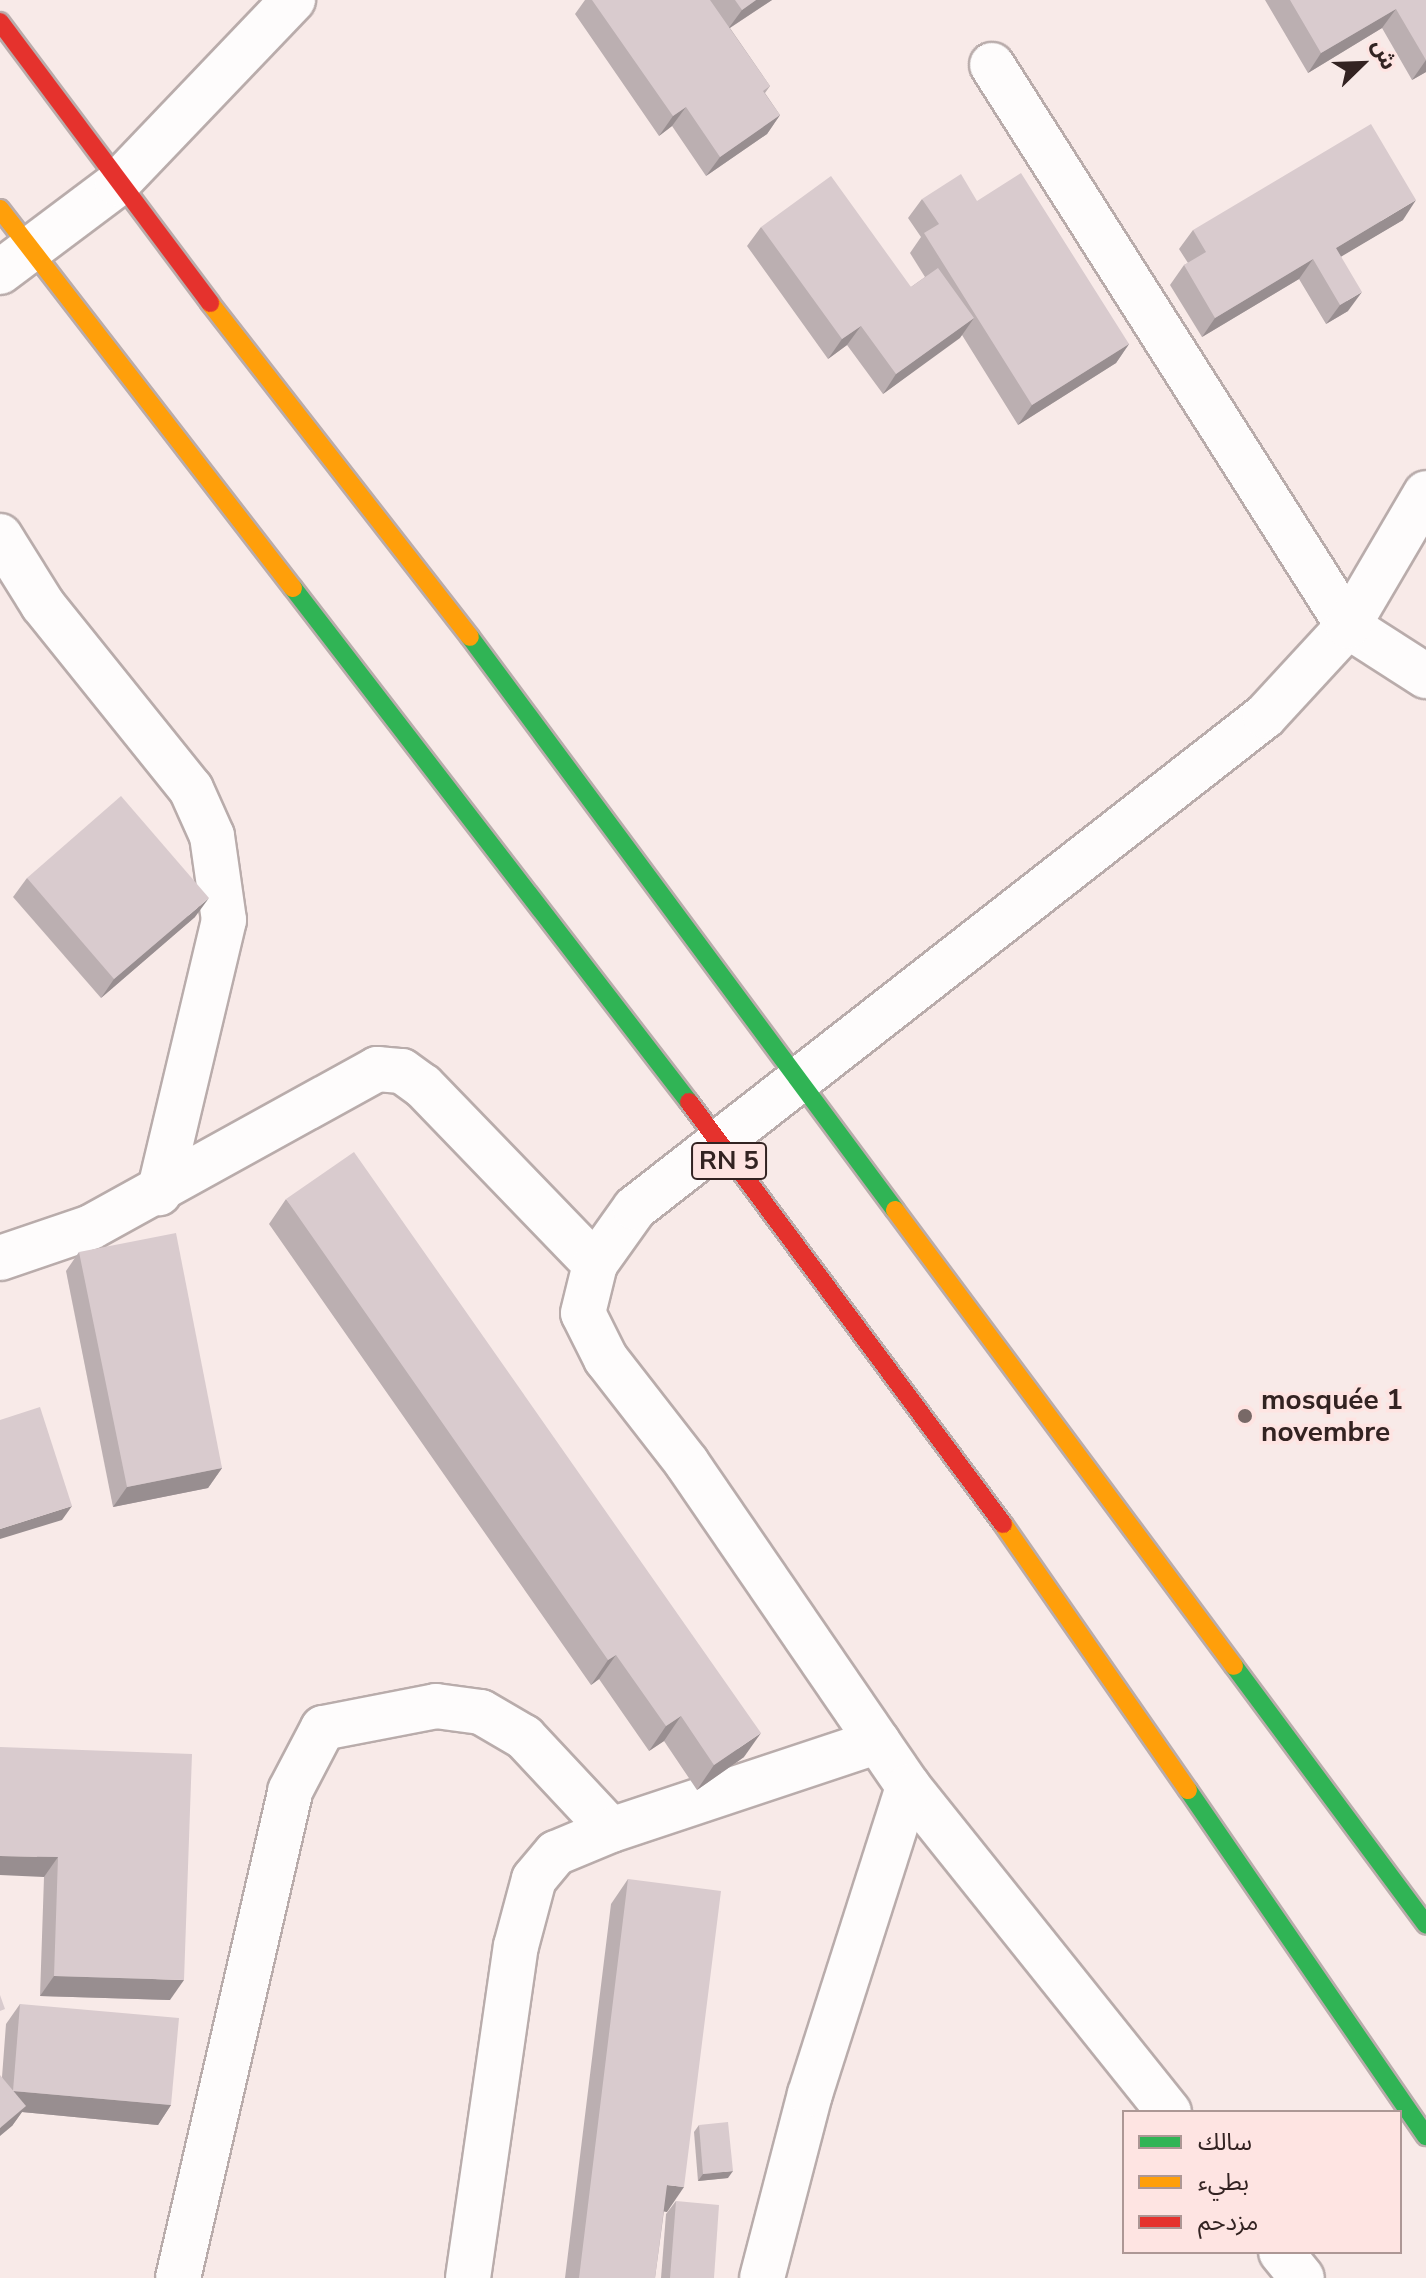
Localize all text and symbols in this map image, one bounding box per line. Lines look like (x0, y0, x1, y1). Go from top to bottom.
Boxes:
north arrow (1322, 24, 1402, 104)
text: ش (1364, 35, 1404, 74)
road number: RN 5 (691, 1139, 767, 1183)
place label: mosquée 1 novembre (1261, 1383, 1403, 1449)
marker: mosquée 1 novembre (1236, 1407, 1254, 1425)
legend (1122, 2110, 1402, 2254)
text: سالك (1198, 2126, 1252, 2158)
text: بطيء (1198, 2166, 1249, 2198)
text: مزدحم (1198, 2206, 1258, 2238)

